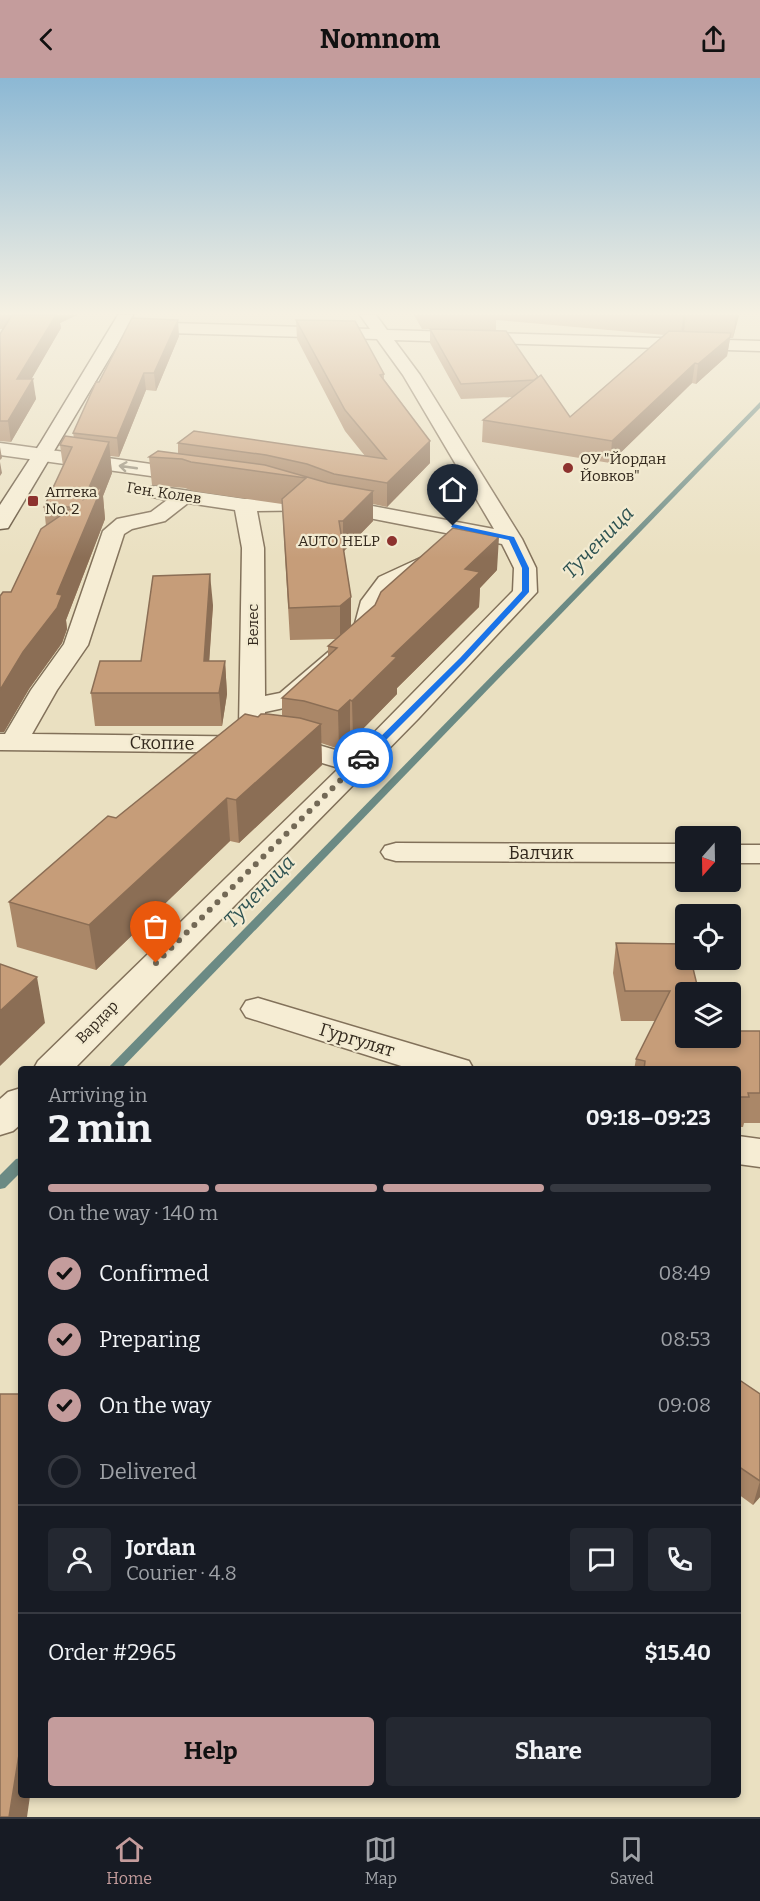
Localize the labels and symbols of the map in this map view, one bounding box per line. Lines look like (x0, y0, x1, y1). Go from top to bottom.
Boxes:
place label: ОУ "Йордан Йовков" (580, 450, 666, 485)
one-way arrow (118, 461, 138, 472)
marker: ОУ "Йордан Йовков" (561, 461, 575, 475)
pin (427, 464, 478, 526)
street label: Ген. Колев (125, 478, 203, 508)
place label: Аптека No. 2 (45, 483, 97, 518)
marker: Аптека No. 2 (26, 494, 40, 508)
water label: Тученица (558, 501, 638, 583)
place label: AUTO HELP (298, 532, 380, 550)
marker: AUTO HELP (385, 534, 399, 548)
street label: Велес (244, 604, 262, 646)
courier (333, 728, 393, 788)
street label: Скопие (129, 731, 195, 755)
north arrow (675, 826, 741, 892)
street label: Балчик (509, 842, 574, 864)
water label: Тученица (219, 850, 299, 932)
pin (130, 901, 181, 963)
street label: Вардар (72, 997, 122, 1047)
street label: Гургулят (317, 1018, 397, 1062)

